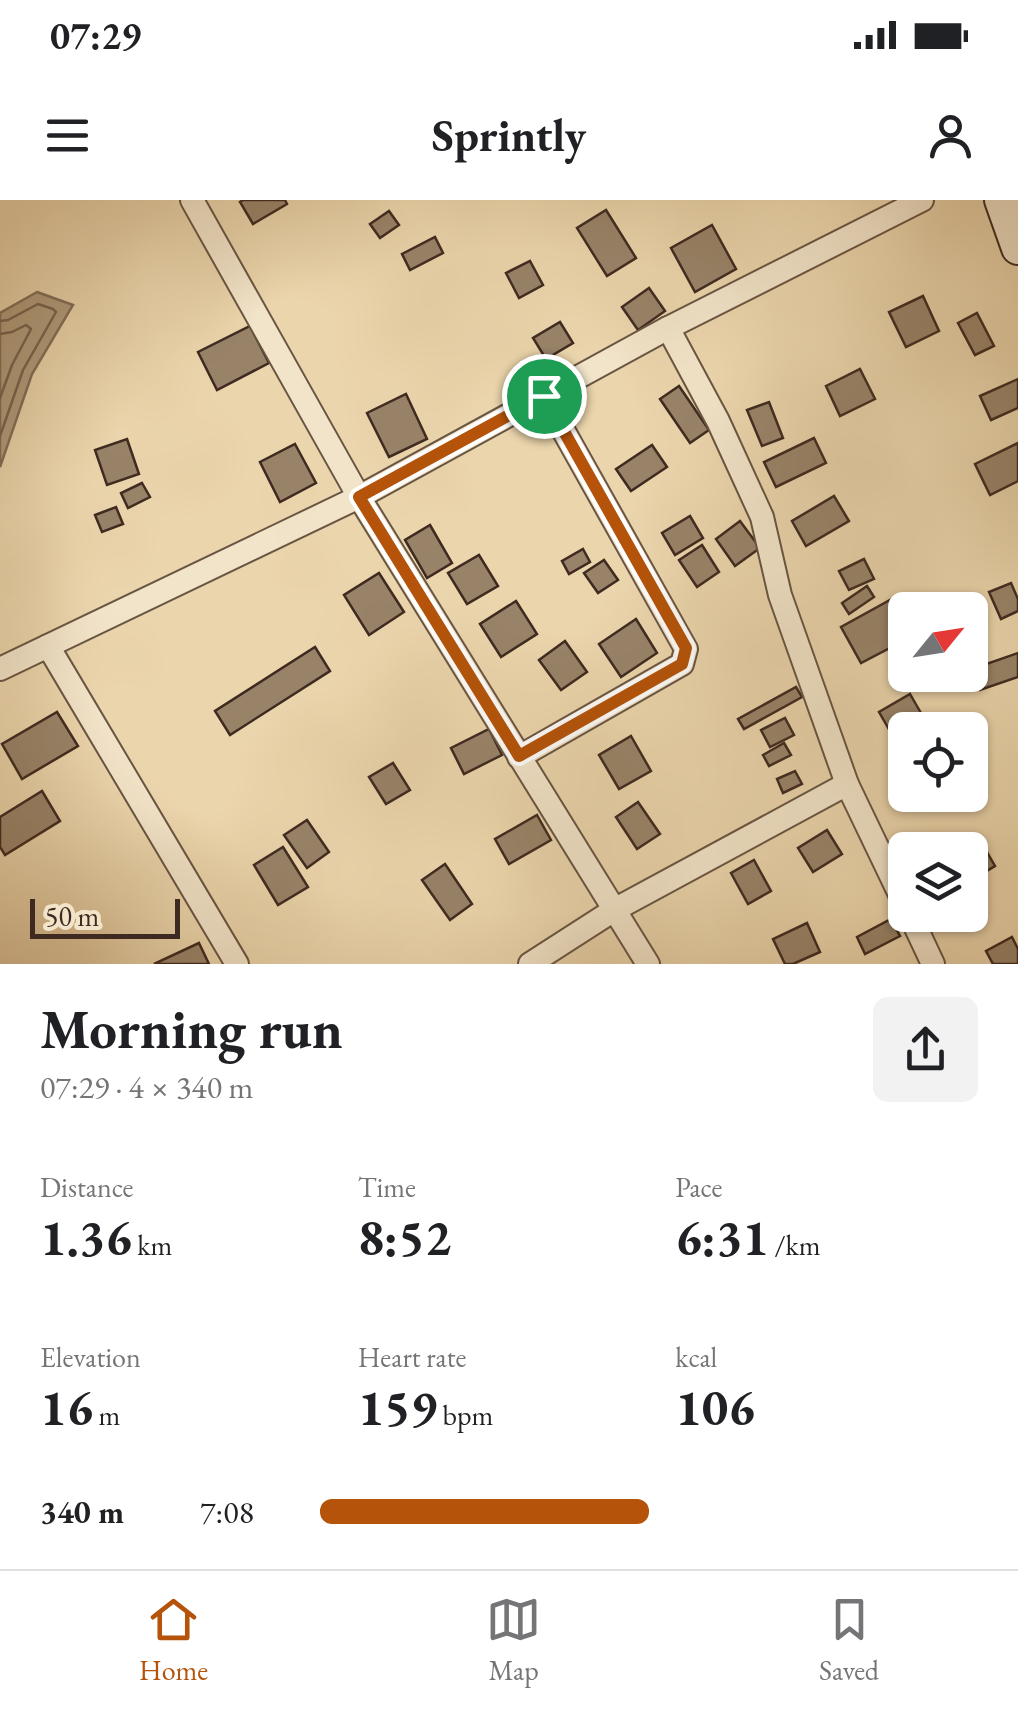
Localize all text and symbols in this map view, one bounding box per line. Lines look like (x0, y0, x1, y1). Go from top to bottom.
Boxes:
text: 07:29 (50, 11, 141, 60)
text: Sprintly (432, 106, 586, 164)
icon: menu (40, 108, 95, 163)
icon: person (923, 108, 978, 163)
pin (502, 354, 587, 439)
icon: arrive (517, 369, 572, 424)
north arrow (888, 592, 988, 692)
map controls (888, 592, 988, 932)
button: locate (888, 712, 988, 812)
button: layers (888, 832, 988, 932)
scale bar (30, 894, 180, 938)
text: 50 m (45, 898, 99, 934)
text: Morning run (40, 993, 343, 1064)
button: share (873, 997, 978, 1102)
text: 07:29 · 4 × 340 m (40, 1066, 253, 1108)
text: Distance (40, 1169, 134, 1205)
text: Time (358, 1169, 416, 1205)
text: Pace (675, 1169, 722, 1205)
text: 1.36 (40, 1205, 132, 1270)
text: 8:52 (358, 1205, 451, 1270)
text: 6:31 (675, 1205, 769, 1270)
text: km (132, 1227, 172, 1263)
text: /km (769, 1227, 820, 1263)
text: Elevation (40, 1339, 141, 1375)
text: Heart rate (358, 1339, 466, 1375)
text: kcal (675, 1339, 717, 1375)
text: 16 (40, 1375, 93, 1440)
text: 159 (358, 1375, 437, 1440)
text: 106 (675, 1375, 755, 1440)
text: m (93, 1397, 120, 1433)
text: bpm (437, 1397, 493, 1433)
text: 340 m (40, 1491, 124, 1533)
text: 7:08 (200, 1491, 254, 1533)
tab: Home (139, 1592, 208, 1688)
tab: Map (486, 1592, 541, 1688)
tab: Saved (819, 1592, 879, 1688)

